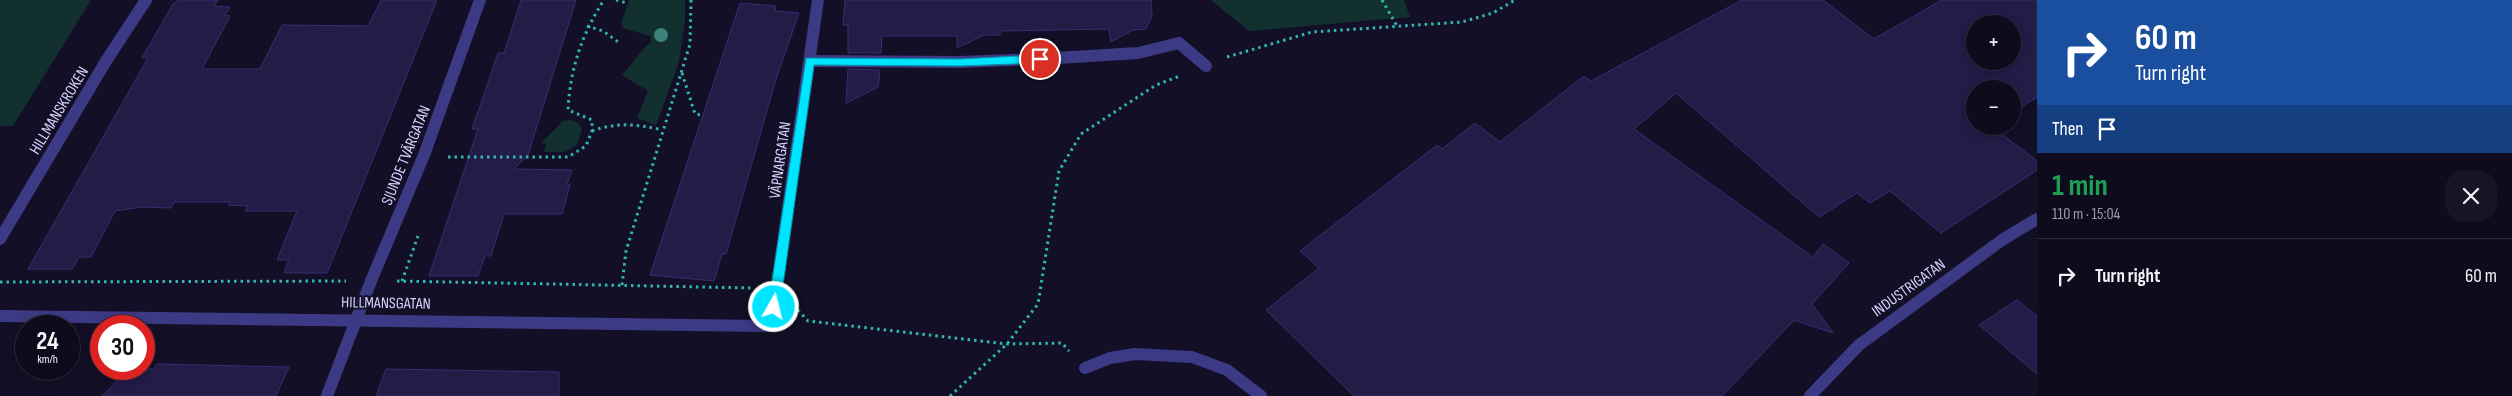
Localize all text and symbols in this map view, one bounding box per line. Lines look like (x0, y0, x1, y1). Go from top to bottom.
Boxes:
map controls (1966, 15, 2021, 135)
button: + (1966, 15, 2021, 70)
text: 60 m (2135, 17, 2197, 60)
icon: right (2052, 20, 2117, 85)
pin (1019, 38, 1061, 80)
icon: arrive (1026, 45, 1054, 73)
text: Turn right (2135, 60, 2206, 87)
street label: HILLMANSKROKEN (26, 64, 93, 158)
button: − (1966, 80, 2021, 135)
street label: SJUNDE TVÄRGATAN (378, 103, 435, 208)
icon: arrive (2093, 115, 2121, 143)
text: Then (2052, 118, 2083, 141)
street label: VÄPNARGATAN (766, 120, 795, 200)
text: 1 min (2052, 168, 2108, 204)
button: close (2445, 170, 2497, 222)
text: 110 m · 15:04 (2052, 205, 2120, 224)
street label: INDUSTRIGATAN (1868, 255, 1949, 321)
icon: right (2052, 262, 2080, 290)
text: Turn right (2095, 265, 2160, 288)
text: 60 m (2465, 265, 2497, 288)
position arrow (747, 280, 799, 332)
street label: HILLMANSGATAN (341, 293, 431, 314)
speed limit sign: 30 (90, 315, 155, 380)
text: 24 (36, 326, 59, 357)
text: km/h (37, 352, 58, 367)

